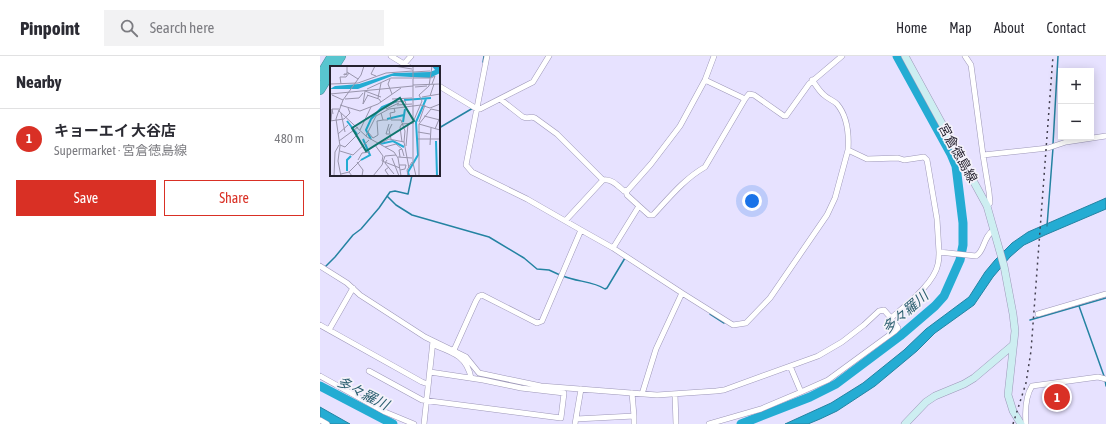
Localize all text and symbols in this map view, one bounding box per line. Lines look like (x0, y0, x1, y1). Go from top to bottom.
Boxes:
search box (104, 10, 384, 46)
text: Pinpoint (20, 17, 80, 39)
icon: search (118, 17, 140, 39)
text: Search here (150, 19, 214, 36)
text: Home (896, 20, 927, 36)
text: Map (949, 20, 972, 36)
text: About (994, 20, 1025, 36)
text: Contact (1047, 20, 1086, 36)
inset map (330, 66, 440, 176)
map controls (1058, 68, 1094, 140)
button: + (1058, 68, 1094, 104)
text: Nearby (16, 72, 62, 92)
button: − (1058, 104, 1094, 140)
street label: 宮倉徳島線 (936, 121, 980, 185)
text: キョーエイ 大谷店 (54, 122, 176, 139)
text: 1 (26, 131, 32, 146)
text: 480 m (275, 131, 304, 146)
text: Supermarket · 宮倉徳島線 (54, 143, 187, 158)
button: Save (16, 180, 156, 216)
button: Share (164, 180, 304, 216)
your location (742, 191, 762, 211)
water label: 多々羅川 (879, 286, 933, 336)
water label: 多々羅川 (334, 373, 393, 414)
pin: 1 (1044, 382, 1070, 412)

